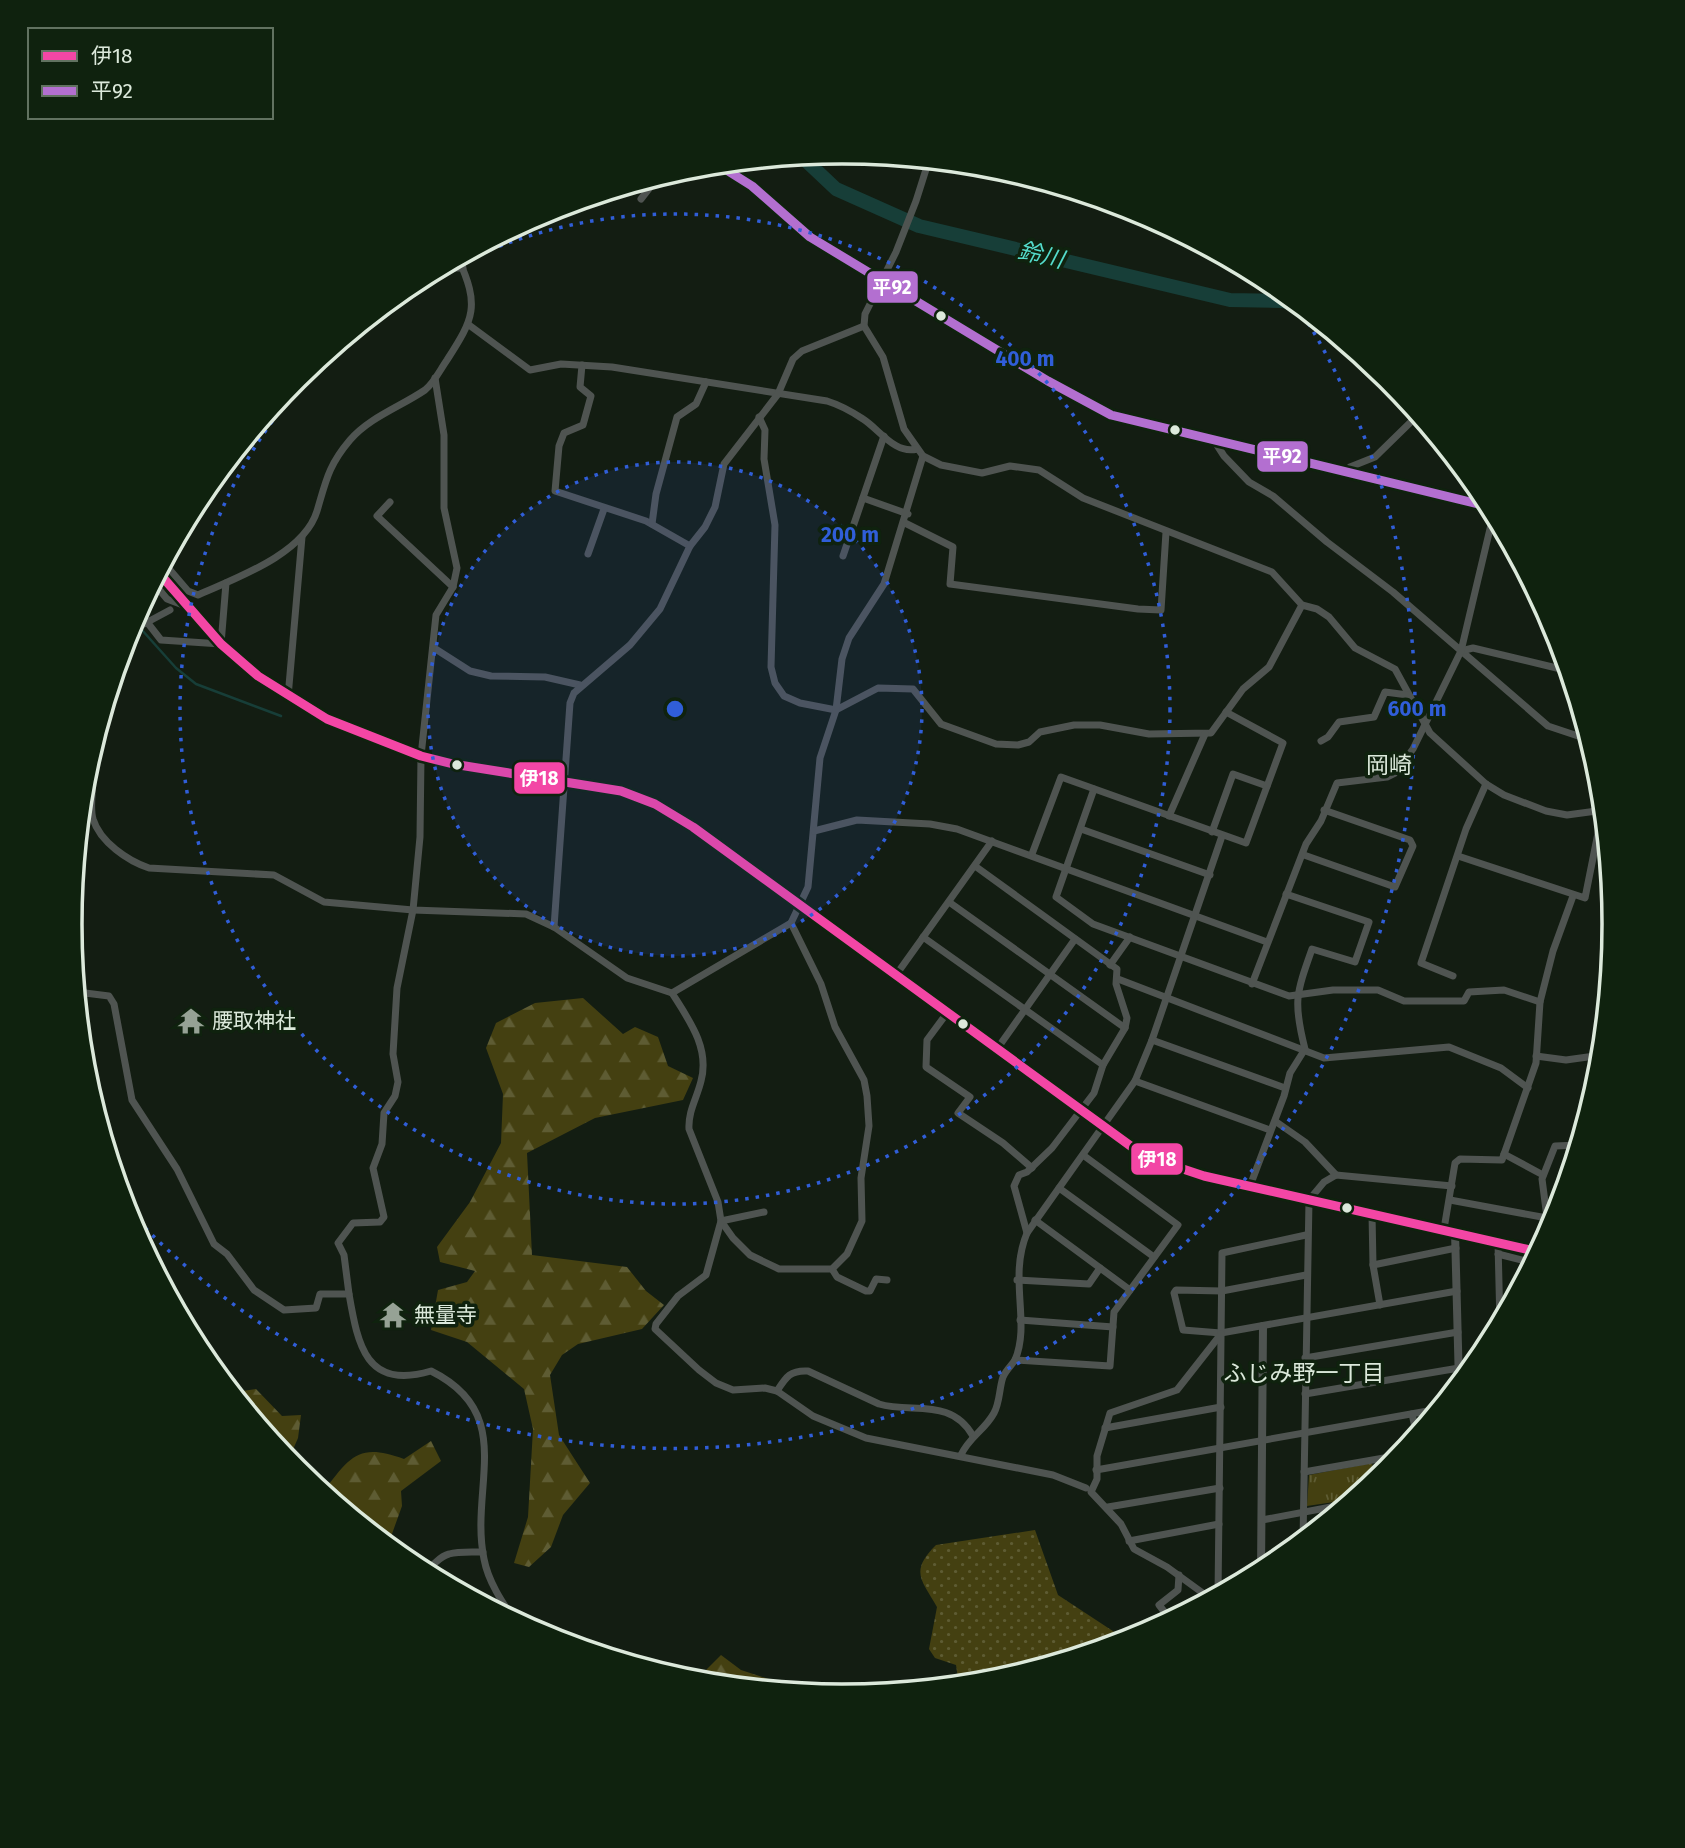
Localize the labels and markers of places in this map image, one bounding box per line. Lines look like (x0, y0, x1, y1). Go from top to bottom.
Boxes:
unlabelled marker (934, 309, 948, 323)
unlabelled marker (1168, 423, 1182, 437)
centre of rings (663, 697, 687, 721)
unlabelled marker (450, 758, 464, 772)
temple icon: 腰取神社 (176, 1006, 206, 1036)
place label: 腰取神社 (212, 1008, 296, 1034)
unlabelled marker (956, 1017, 970, 1031)
unlabelled marker (1340, 1201, 1354, 1215)
temple icon: 無量寺 (378, 1300, 408, 1330)
place label: 無量寺 (414, 1302, 477, 1328)

